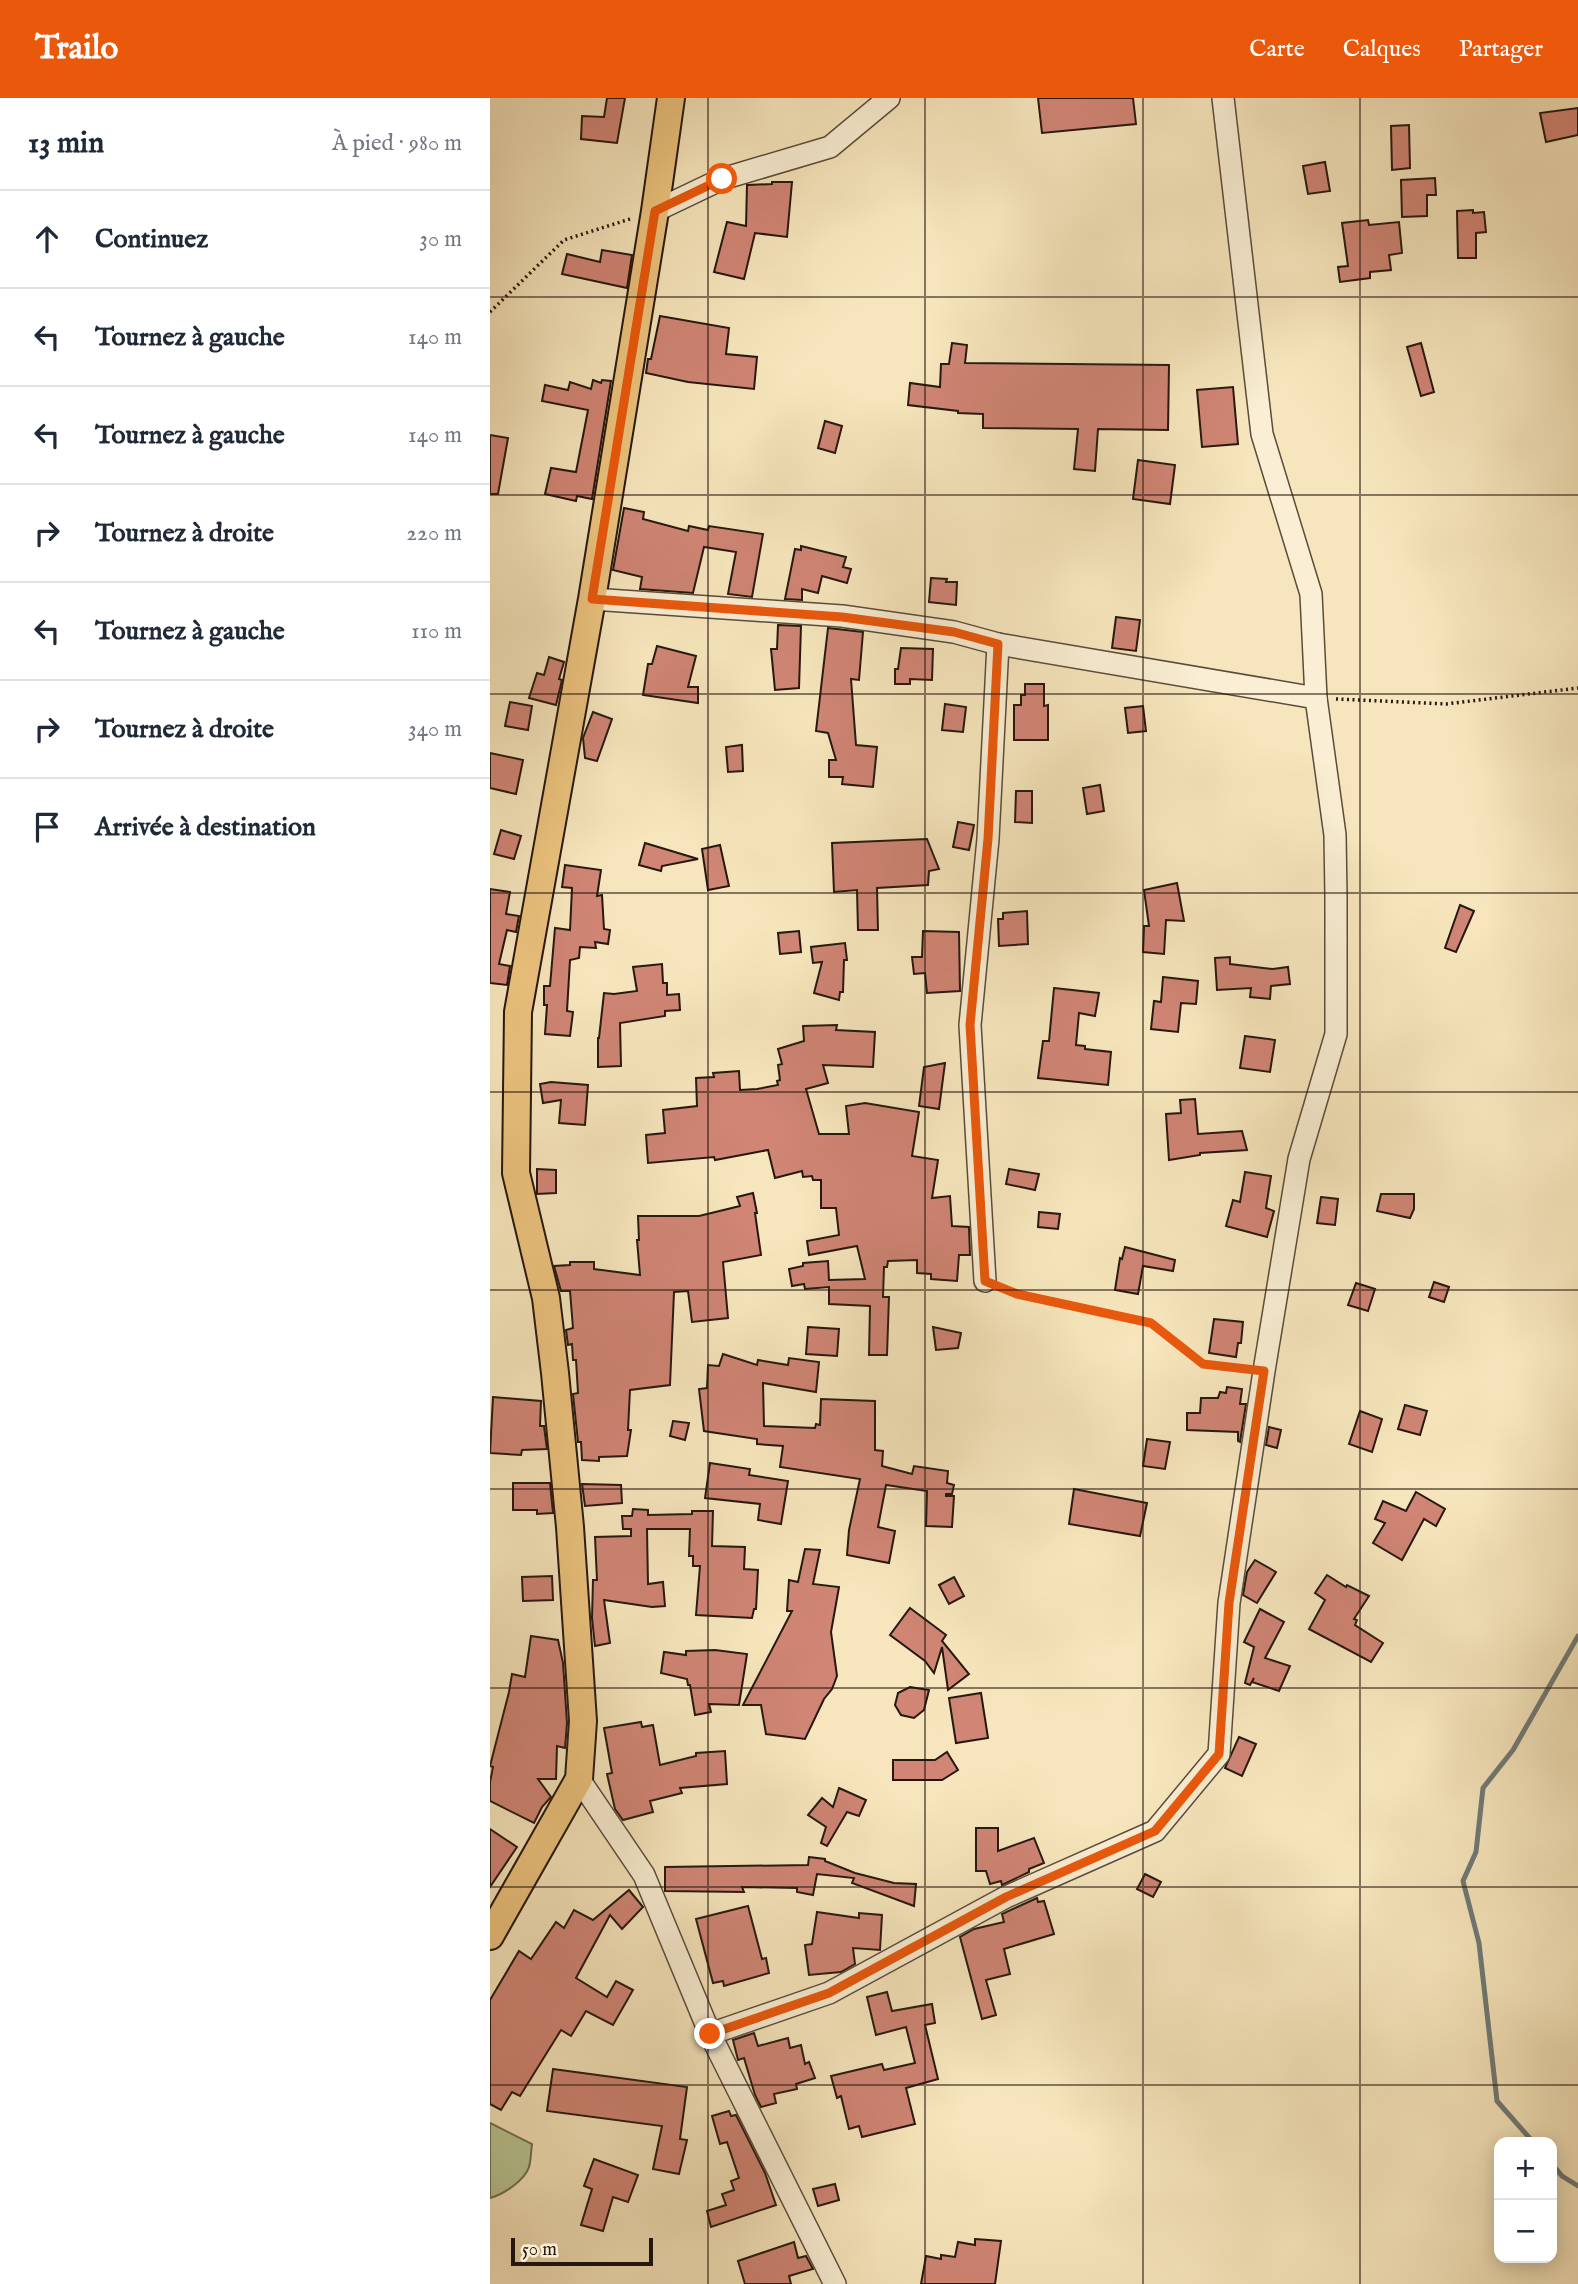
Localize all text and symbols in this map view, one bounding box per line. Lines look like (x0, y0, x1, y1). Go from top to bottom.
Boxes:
text: Trailo (35, 28, 118, 70)
text: Carte (1249, 34, 1305, 65)
text: Calques (1343, 34, 1421, 65)
text: Partager (1459, 34, 1543, 65)
text: 13 min (28, 125, 104, 163)
text: À pied · 980 m (332, 129, 462, 158)
route start (706, 163, 737, 194)
icon: ahead (28, 220, 66, 258)
text: Continuez (95, 223, 208, 256)
text: 30 m (419, 225, 462, 254)
icon: left (28, 318, 66, 356)
text: Tournez à gauche (95, 321, 285, 354)
text: 140 m (408, 323, 462, 352)
icon: left (28, 416, 66, 454)
text: Tournez à gauche (95, 419, 285, 452)
text: 140 m (408, 421, 462, 450)
icon: right (28, 514, 66, 552)
text: Tournez à droite (95, 517, 274, 550)
text: 220 m (406, 519, 462, 548)
icon: left (28, 612, 66, 650)
text: Tournez à gauche (95, 615, 285, 648)
text: 110 m (411, 617, 462, 646)
icon: right (28, 710, 66, 748)
text: Tournez à droite (95, 713, 274, 746)
text: 340 m (408, 715, 462, 744)
icon: arrive (28, 808, 66, 846)
text: Arrivée à destination (95, 811, 316, 844)
route end (694, 2018, 725, 2049)
map controls (1494, 2137, 1557, 2263)
button: + (1494, 2137, 1557, 2200)
button: − (1494, 2200, 1557, 2263)
scale bar (511, 2235, 653, 2267)
text: 50 m (522, 2238, 557, 2262)

